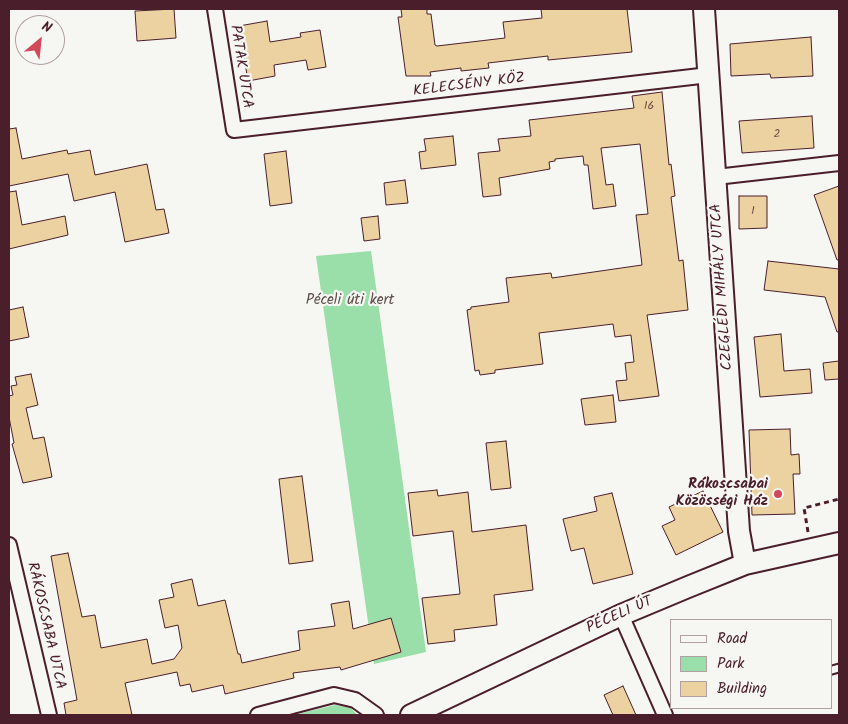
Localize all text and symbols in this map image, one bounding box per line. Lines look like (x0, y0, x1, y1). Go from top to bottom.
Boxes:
north arrow (15, 15, 65, 65)
text: N (38, 16, 56, 39)
street label: PATAK UTCA (225, 24, 255, 110)
street label: KELECSÉNY KÖZ (412, 70, 526, 102)
house number: 16 (644, 100, 654, 114)
house number: 2 (774, 128, 780, 142)
street label: CZEGLÉDI MIHÁLY UTCA (708, 203, 738, 371)
house number: 1 (751, 205, 755, 219)
park label: Péceli úti kert (306, 292, 394, 310)
place label: Rákoscsabai Közösségi Ház (676, 476, 768, 511)
marker: Rákoscsabai Közösségi Ház (772, 488, 784, 500)
street label: RÁKOSCSABA UTCA (22, 561, 68, 691)
street label: PÉCELI ÚT (584, 593, 656, 639)
legend (670, 619, 833, 709)
text: Road (717, 627, 747, 651)
text: Park (717, 652, 744, 676)
text: Building (717, 677, 767, 701)

